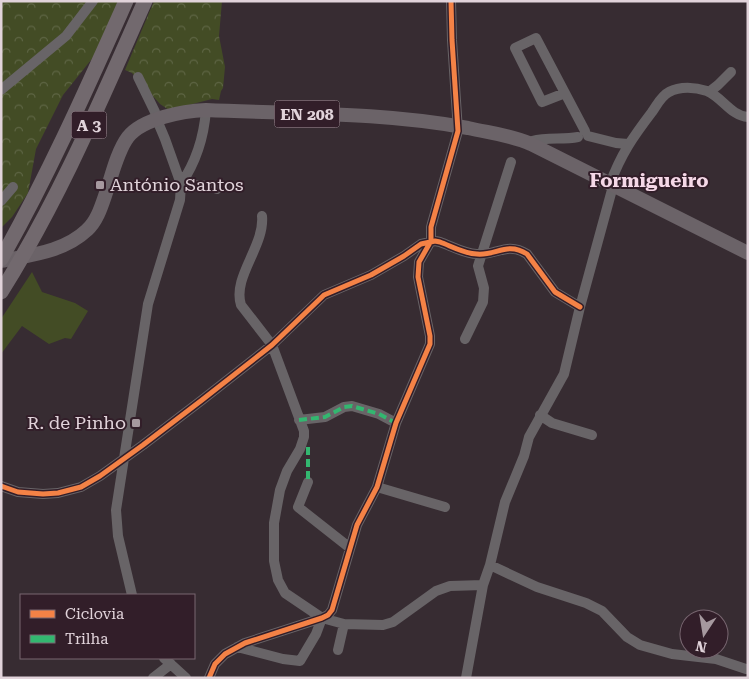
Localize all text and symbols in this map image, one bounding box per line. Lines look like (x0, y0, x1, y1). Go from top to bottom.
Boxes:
road number: EN 208 (274, 100, 340, 128)
road number: A 3 (72, 112, 106, 138)
district label: Formigueiro (590, 169, 708, 192)
place label: António Santos (110, 174, 244, 195)
marker: António Santos (94, 179, 106, 191)
place label: R. de Pinho (27, 412, 126, 433)
marker: R. de Pinho (130, 417, 142, 429)
legend (20, 594, 195, 659)
text: Ciclovia (65, 605, 124, 623)
north arrow (679, 609, 729, 659)
text: Trilha (65, 630, 108, 648)
text: N (694, 638, 708, 656)

